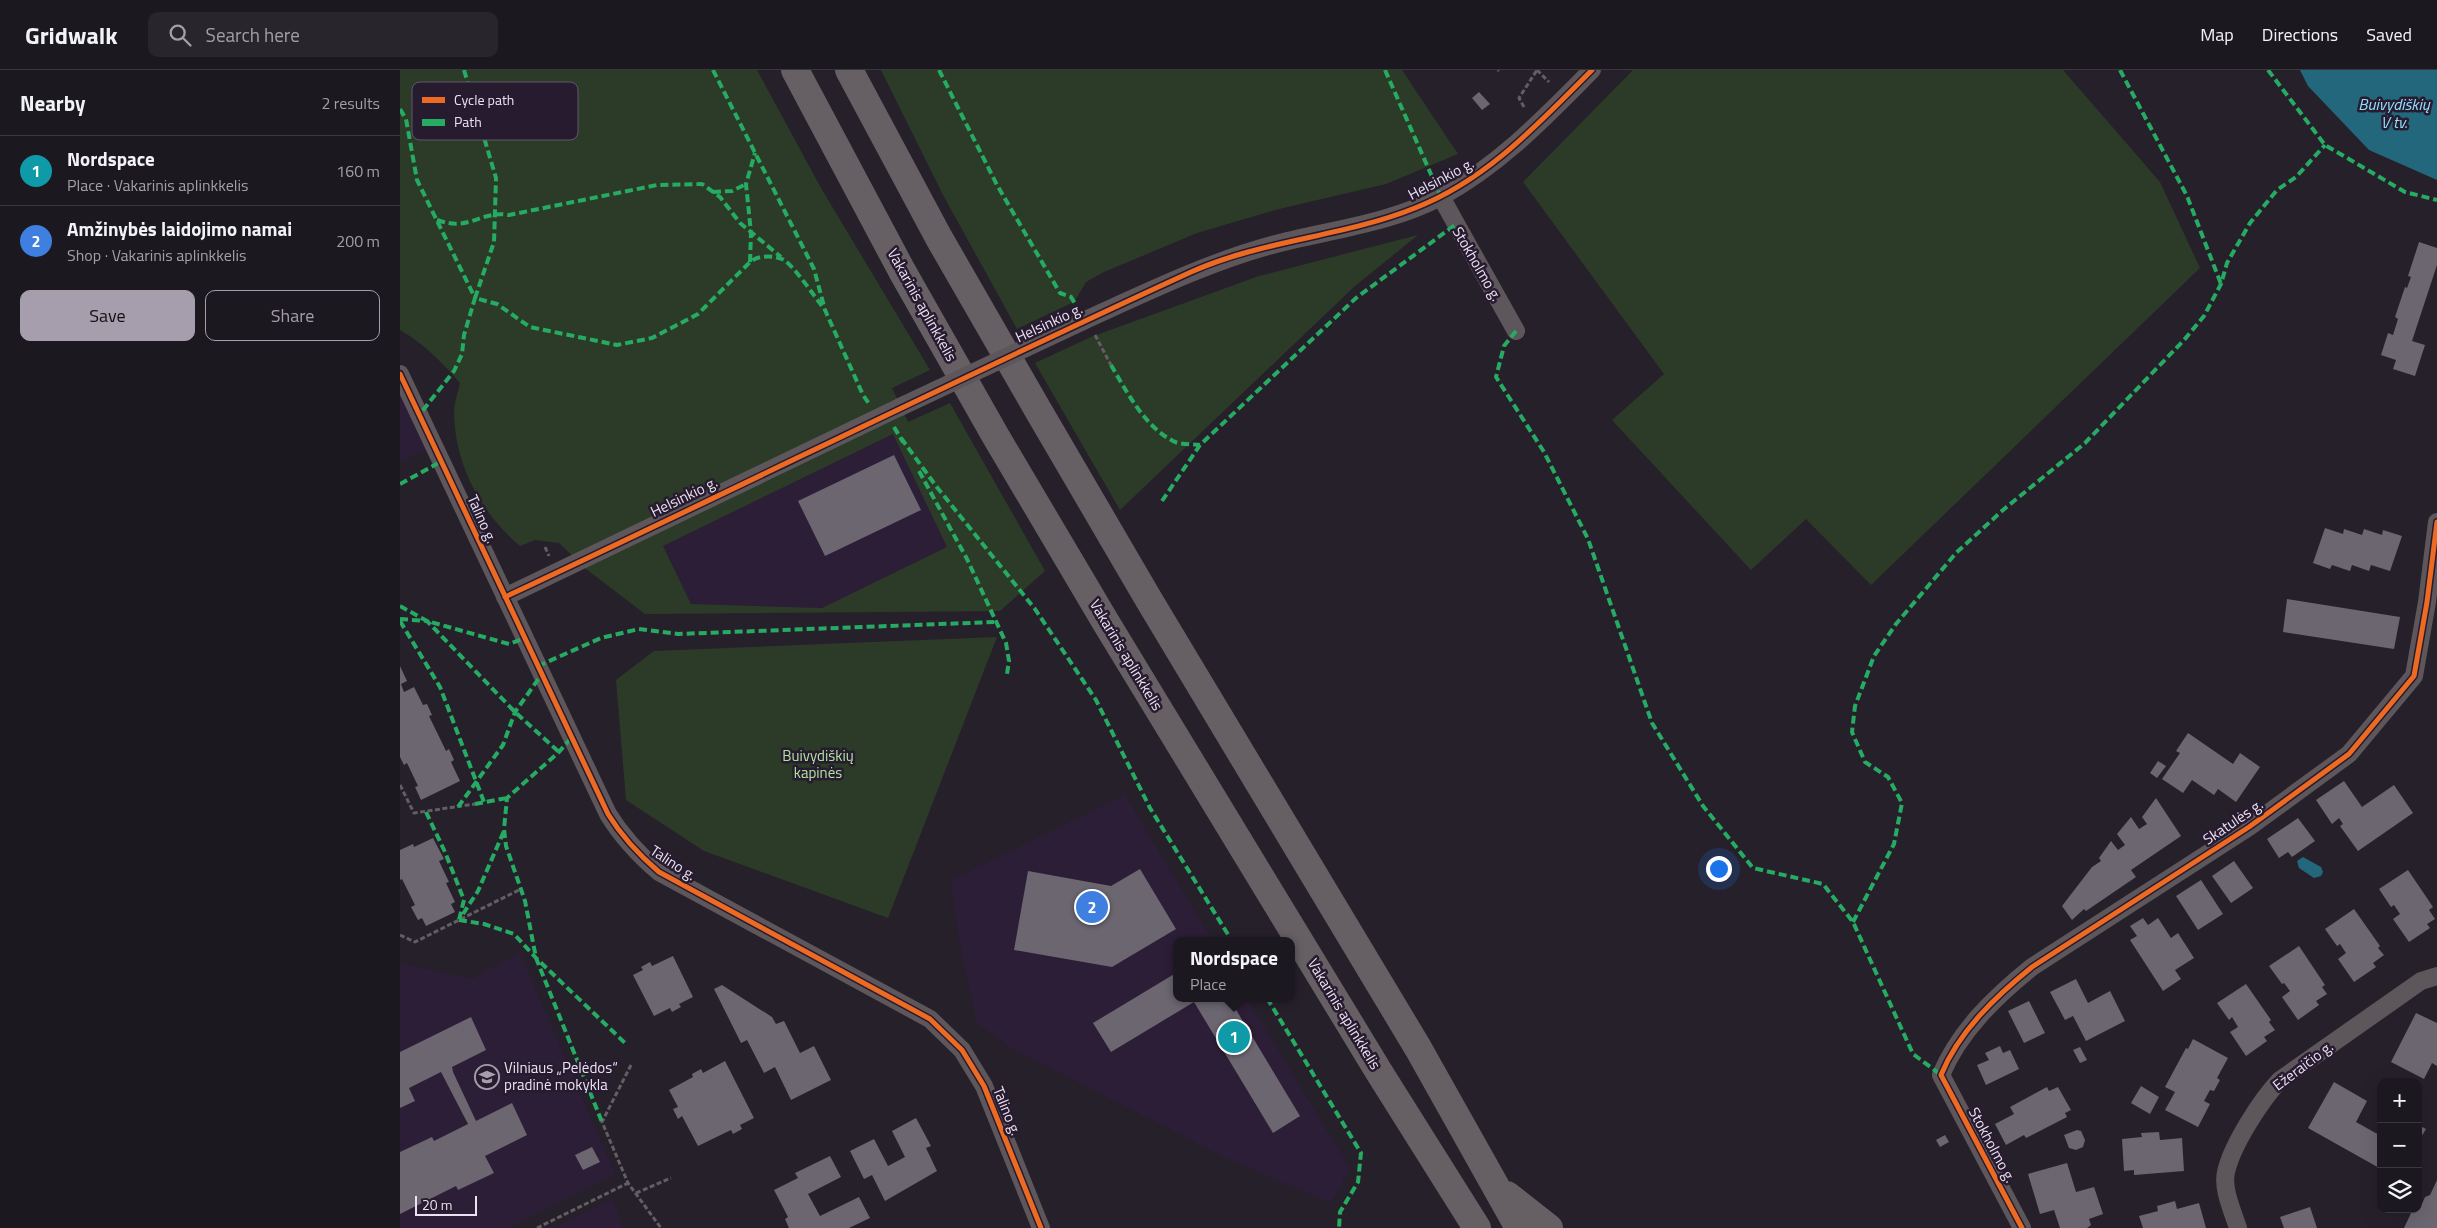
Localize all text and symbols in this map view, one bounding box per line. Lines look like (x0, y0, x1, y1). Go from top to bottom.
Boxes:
search box (148, 12, 498, 57)
text: Gridwalk (25, 17, 118, 53)
text: Search here (206, 20, 300, 49)
icon: search (166, 21, 194, 49)
text: Map (2200, 21, 2234, 48)
text: Directions (2262, 21, 2338, 48)
text: Saved (2366, 21, 2412, 48)
legend (412, 82, 578, 140)
text: Nearby (20, 87, 85, 119)
text: Cycle path (454, 89, 514, 110)
text: 2 results (321, 91, 380, 115)
water label: Buivydiškių V tv. (2358, 92, 2431, 134)
text: Path (454, 111, 482, 132)
text: Nordspace (67, 144, 155, 173)
street label: Helsinkio g. (1404, 151, 1478, 206)
text: 1 (32, 159, 40, 183)
text: 160 m (336, 159, 380, 183)
text: Place · Vakarinis aplinkkelis (67, 173, 248, 197)
text: Amžinybės laidojimo namai (67, 214, 292, 243)
street label: Stokholmo g. (1447, 222, 1508, 305)
text: 2 (32, 229, 40, 253)
text: 200 m (336, 229, 380, 253)
text: Shop · Vakarinis aplinkkelis (67, 243, 246, 267)
street label: Vakarinis aplinkkelis (882, 244, 963, 366)
button: Save (20, 290, 195, 341)
button: Share (205, 290, 380, 341)
street label: Helsinkio g. (1011, 297, 1086, 348)
street label: Helsinkio g. (646, 470, 721, 523)
street label: Talino g. (462, 491, 503, 547)
street label: Vakarinis aplinkkelis (1084, 595, 1169, 715)
park label: Buivydiškių kapinės (782, 744, 854, 784)
street label: Skatulės g. (2198, 793, 2267, 850)
street label: Talino g. (646, 839, 701, 886)
your location (1706, 856, 1732, 882)
pin: 2 (1076, 888, 1108, 926)
popup (1173, 937, 1295, 1002)
text: Nordspace (1190, 943, 1278, 972)
street label: Vakarinis aplinkkelis (1302, 954, 1387, 1074)
text: Place (1190, 972, 1226, 996)
pin: 1 (1218, 1018, 1250, 1056)
street label: Ežeraičio g. (2268, 1035, 2338, 1096)
place label: Vilniaus „Pelėdos“ pradinė mokykla (504, 1056, 618, 1096)
school or university icon: Vilniaus „Pelėdos“ pradinė mokykla (474, 1064, 500, 1090)
map controls (2377, 1078, 2422, 1213)
button: + (2377, 1078, 2422, 1123)
street label: Talino g. (987, 1083, 1028, 1139)
street label: Stokholmo g. (1963, 1103, 2022, 1187)
button: − (2377, 1123, 2422, 1168)
button: layers (2377, 1168, 2422, 1213)
scale bar (415, 1193, 478, 1216)
text: 20 m (422, 1194, 452, 1215)

